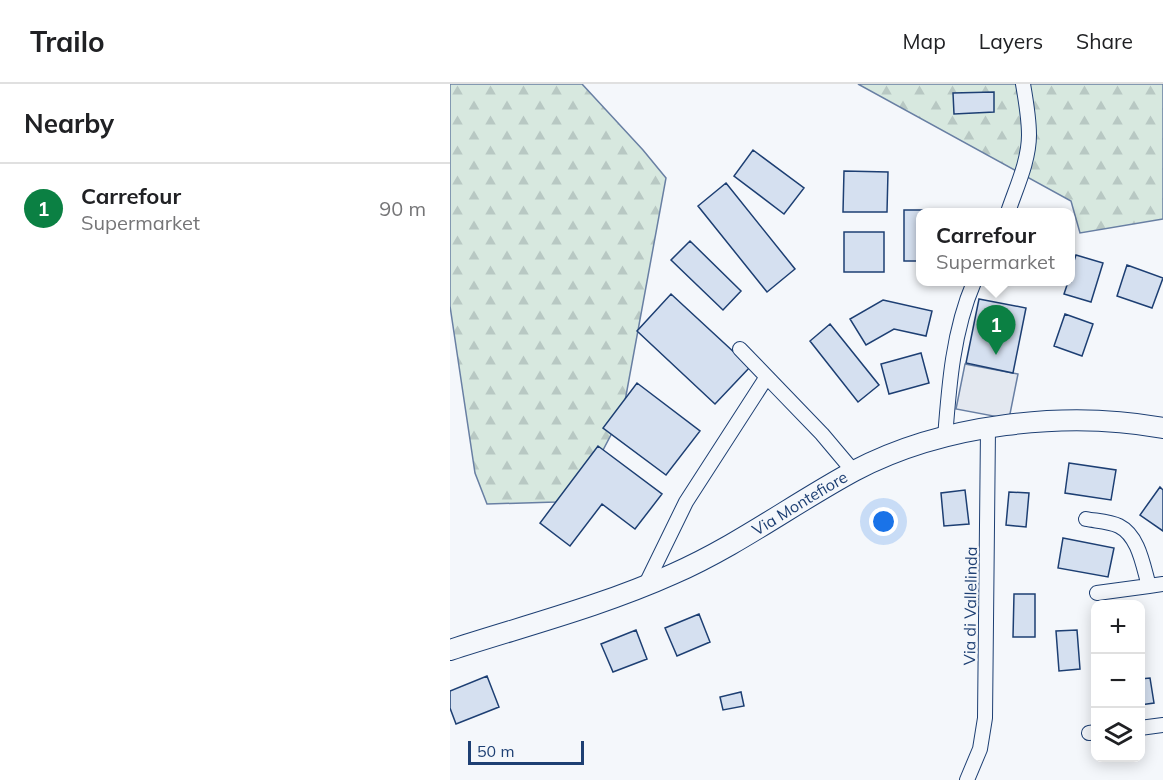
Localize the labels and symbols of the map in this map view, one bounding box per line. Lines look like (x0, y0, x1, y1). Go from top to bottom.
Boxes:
pin: 1 (976, 306, 1016, 355)
street label: Via Montefiore (748, 467, 851, 540)
your location (869, 507, 898, 536)
street label: Via di Vallelinda (959, 546, 981, 666)
scale bar (468, 738, 584, 766)

